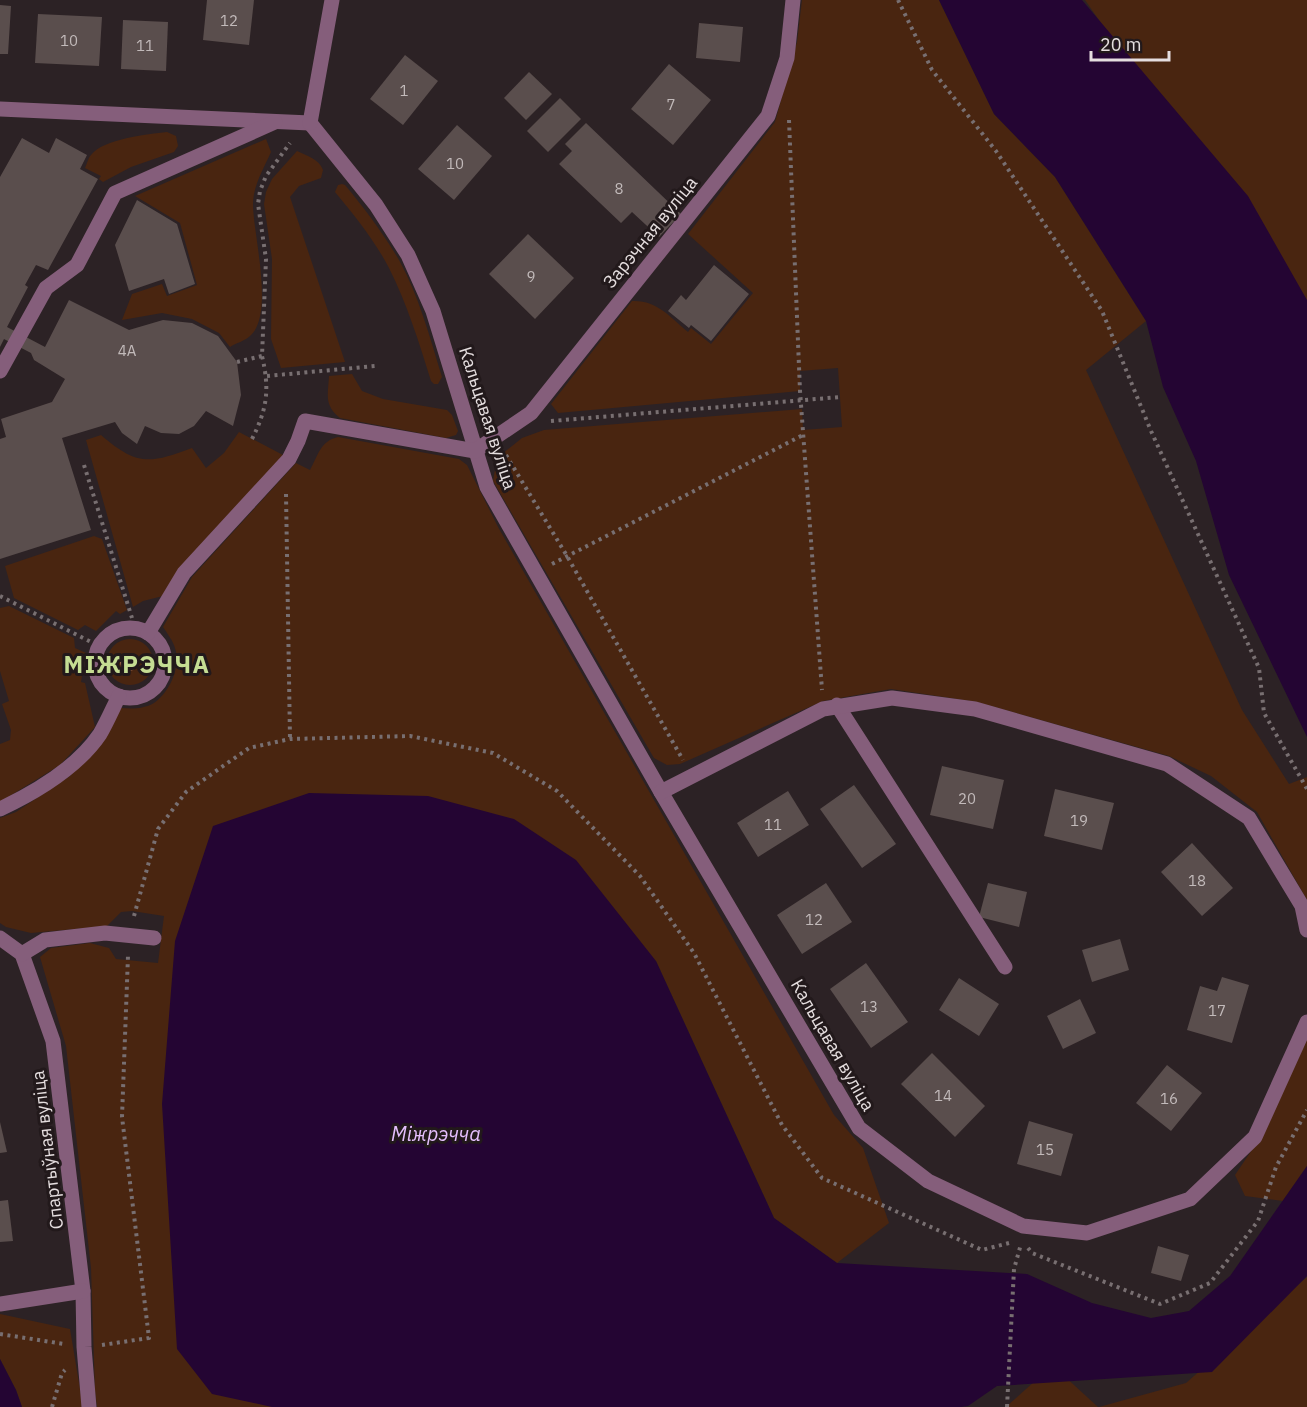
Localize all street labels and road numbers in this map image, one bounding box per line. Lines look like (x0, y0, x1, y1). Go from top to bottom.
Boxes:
street label: Зарэчная вуліца (598, 171, 702, 293)
street label: Кальцавая вуліца (454, 344, 522, 493)
street label: Кальцавая вуліца (786, 975, 880, 1115)
street label: Спартыўная вуліца (26, 1069, 68, 1231)

